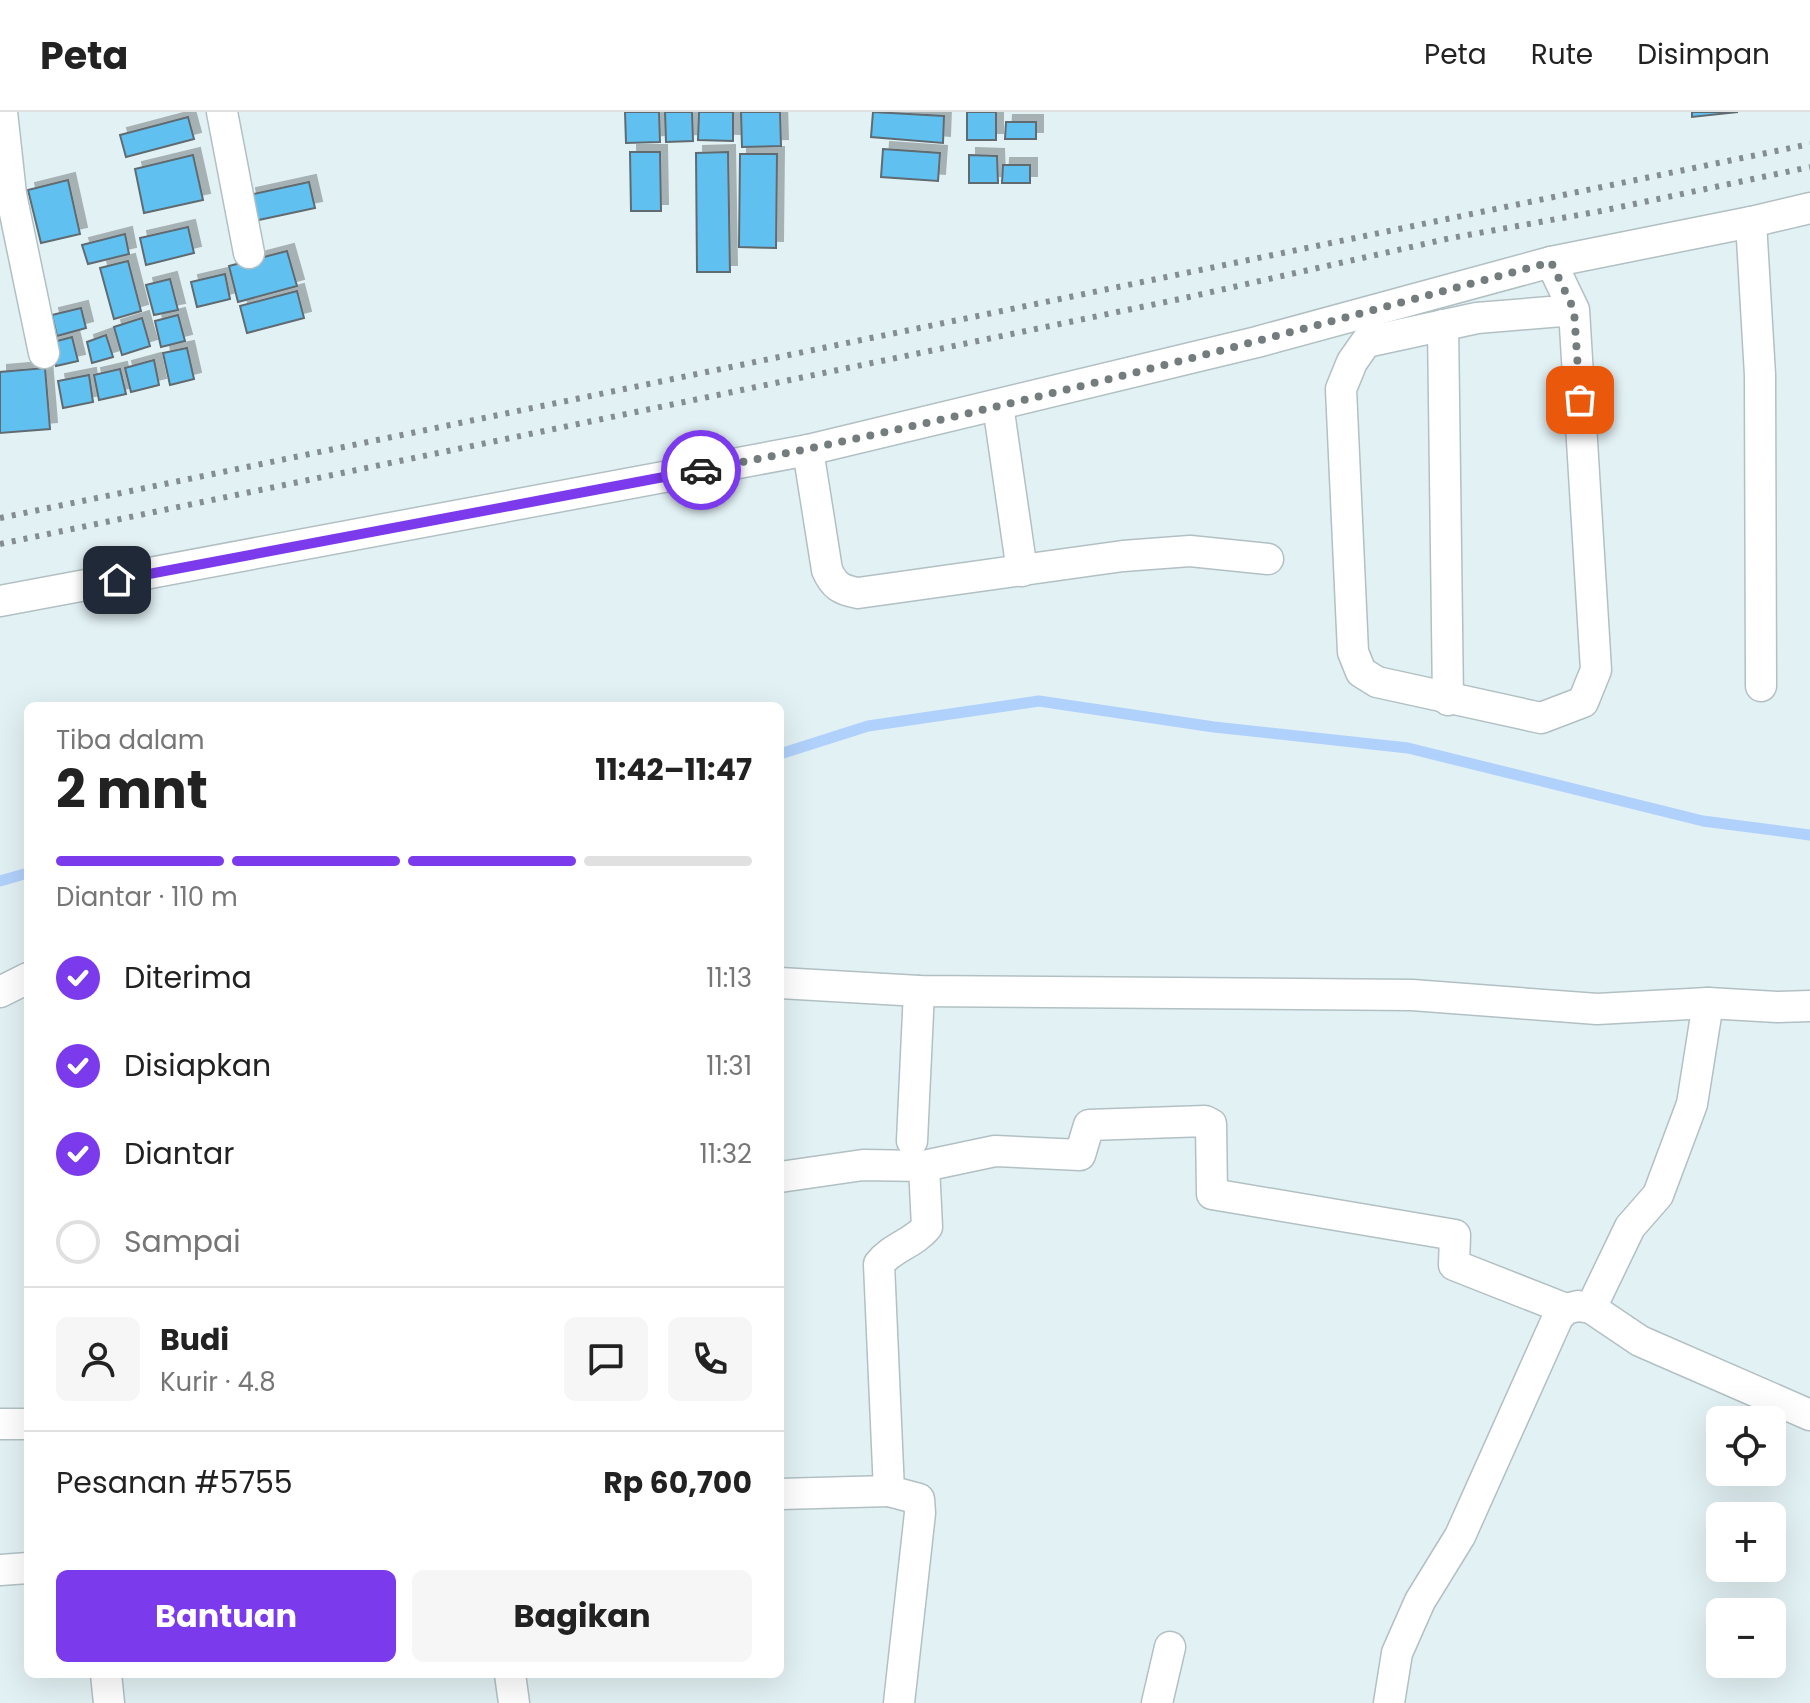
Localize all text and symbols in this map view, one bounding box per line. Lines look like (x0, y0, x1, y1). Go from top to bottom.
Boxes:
text: Peta (40, 29, 128, 82)
text: Peta (1424, 35, 1487, 74)
text: Rute (1531, 35, 1593, 74)
text: Disimpan (1637, 35, 1770, 74)
pin (1546, 366, 1614, 434)
icon: bag (1558, 378, 1602, 422)
courier (661, 430, 741, 510)
icon: car (679, 448, 723, 492)
pin (83, 546, 151, 614)
icon: home (95, 558, 139, 602)
text: Tiba dalam (56, 722, 204, 758)
text: 11:42–11:47 (595, 748, 752, 791)
text: 2 mnt (56, 753, 208, 826)
text: Diantar · 110 m (56, 879, 238, 915)
icon: check (56, 956, 100, 1000)
text: Diterima (124, 956, 252, 999)
text: 11:13 (706, 960, 752, 996)
icon: check (56, 1044, 100, 1088)
text: Disiapkan (124, 1044, 271, 1087)
text: 11:31 (706, 1048, 752, 1084)
icon: check (56, 1132, 100, 1176)
text: Diantar (124, 1132, 234, 1175)
text: 11:32 (700, 1136, 752, 1172)
text: Sampai (124, 1220, 241, 1263)
button: person (56, 1317, 140, 1401)
button: chat (564, 1317, 648, 1401)
button: phone (668, 1317, 752, 1401)
text: Budi (160, 1318, 229, 1361)
text: Kurir · 4.8 (160, 1364, 276, 1400)
map controls (1706, 1406, 1786, 1678)
button: locate (1706, 1406, 1786, 1486)
text: Pesanan #5755 (56, 1461, 293, 1504)
text: Rp 60,700 (603, 1461, 752, 1504)
button: + (1706, 1502, 1786, 1582)
button: Bantuan (56, 1570, 396, 1662)
button: Bagikan (412, 1570, 752, 1662)
button: − (1706, 1598, 1786, 1678)

